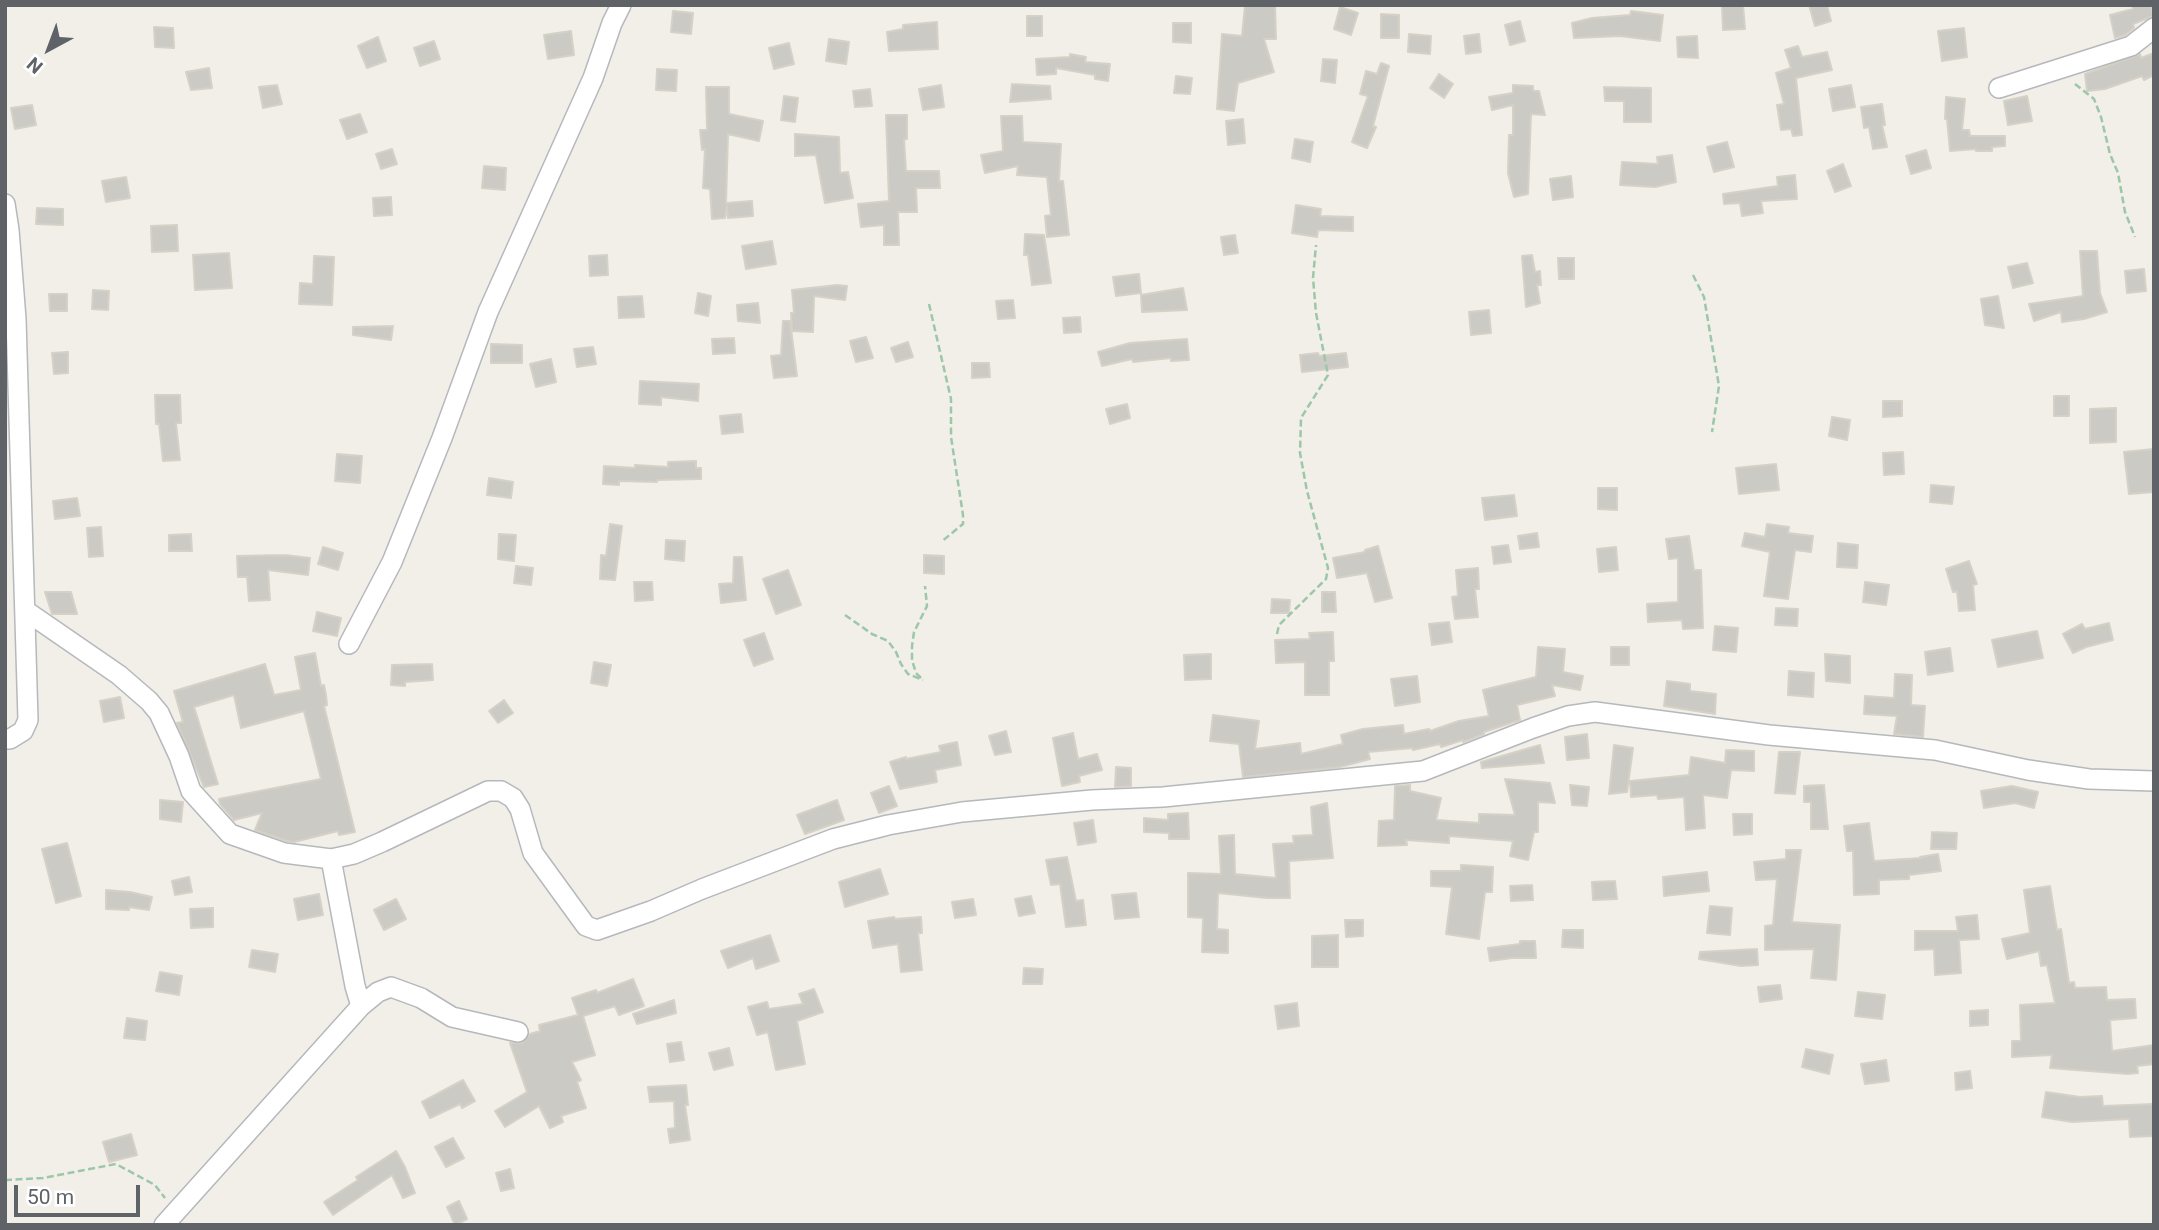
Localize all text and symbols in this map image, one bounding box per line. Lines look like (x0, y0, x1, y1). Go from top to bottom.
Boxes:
north arrow (14, 14, 84, 84)
text: N (22, 52, 47, 78)
scale bar (18, 1170, 144, 1214)
text: 50 m (27, 1185, 74, 1209)

